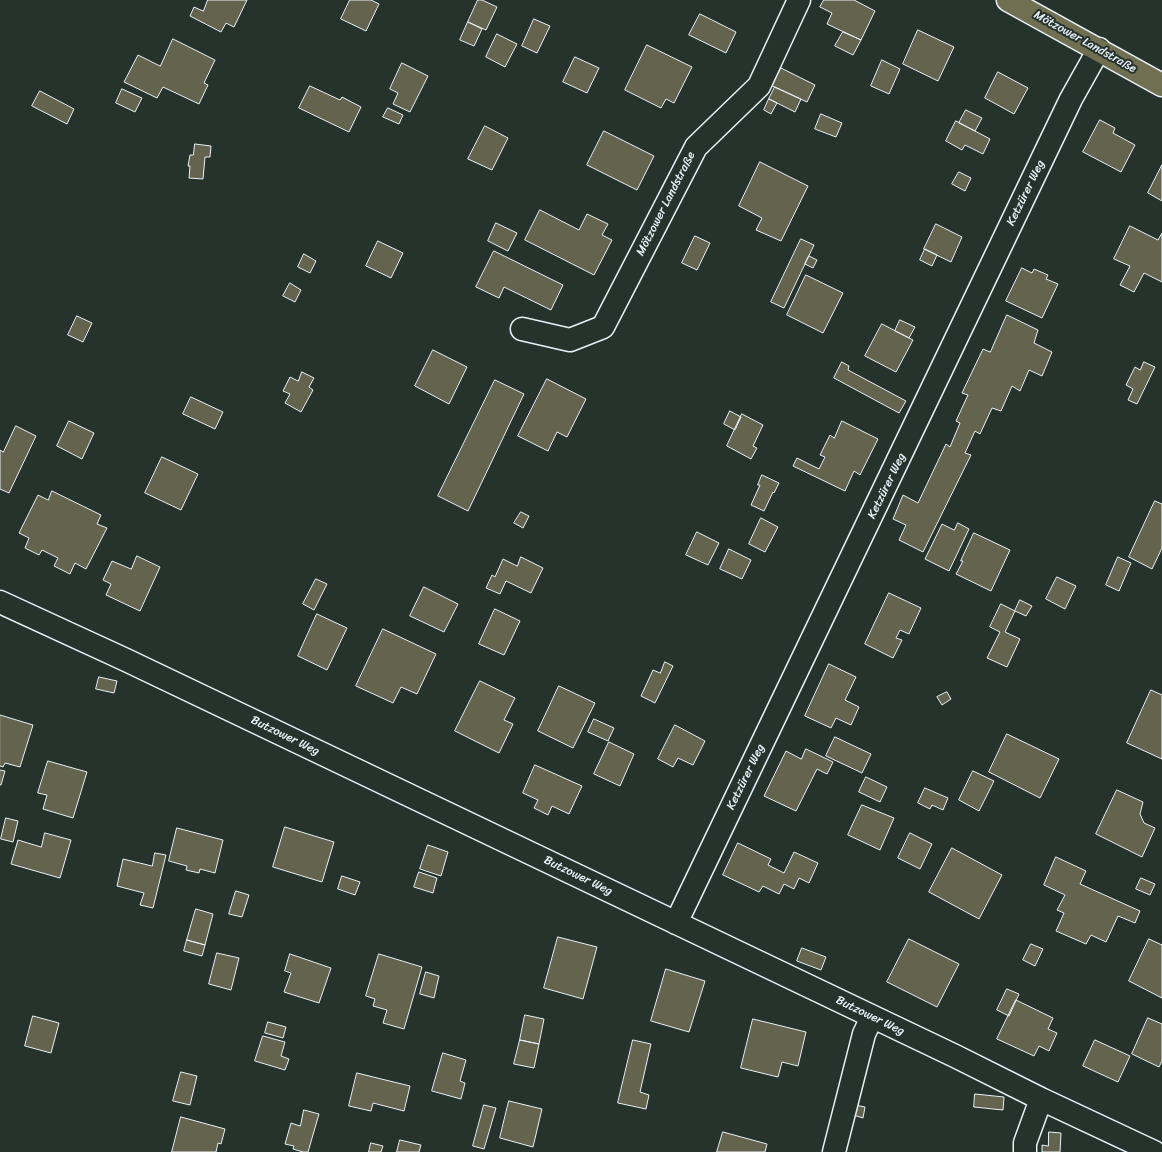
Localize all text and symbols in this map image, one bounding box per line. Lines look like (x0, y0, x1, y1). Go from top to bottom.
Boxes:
street label: Mötzower Landstraße (1031, 8, 1139, 76)
street label: Mötzower Landstraße (633, 150, 699, 258)
street label: Ketzürer Weg (1004, 158, 1048, 228)
street label: Ketzürer Weg (865, 451, 909, 521)
street label: Butzower Weg (248, 713, 322, 759)
street label: Ketzürer Weg (724, 742, 768, 812)
street label: Butzower Weg (541, 853, 615, 899)
street label: Butzower Weg (833, 993, 907, 1039)

